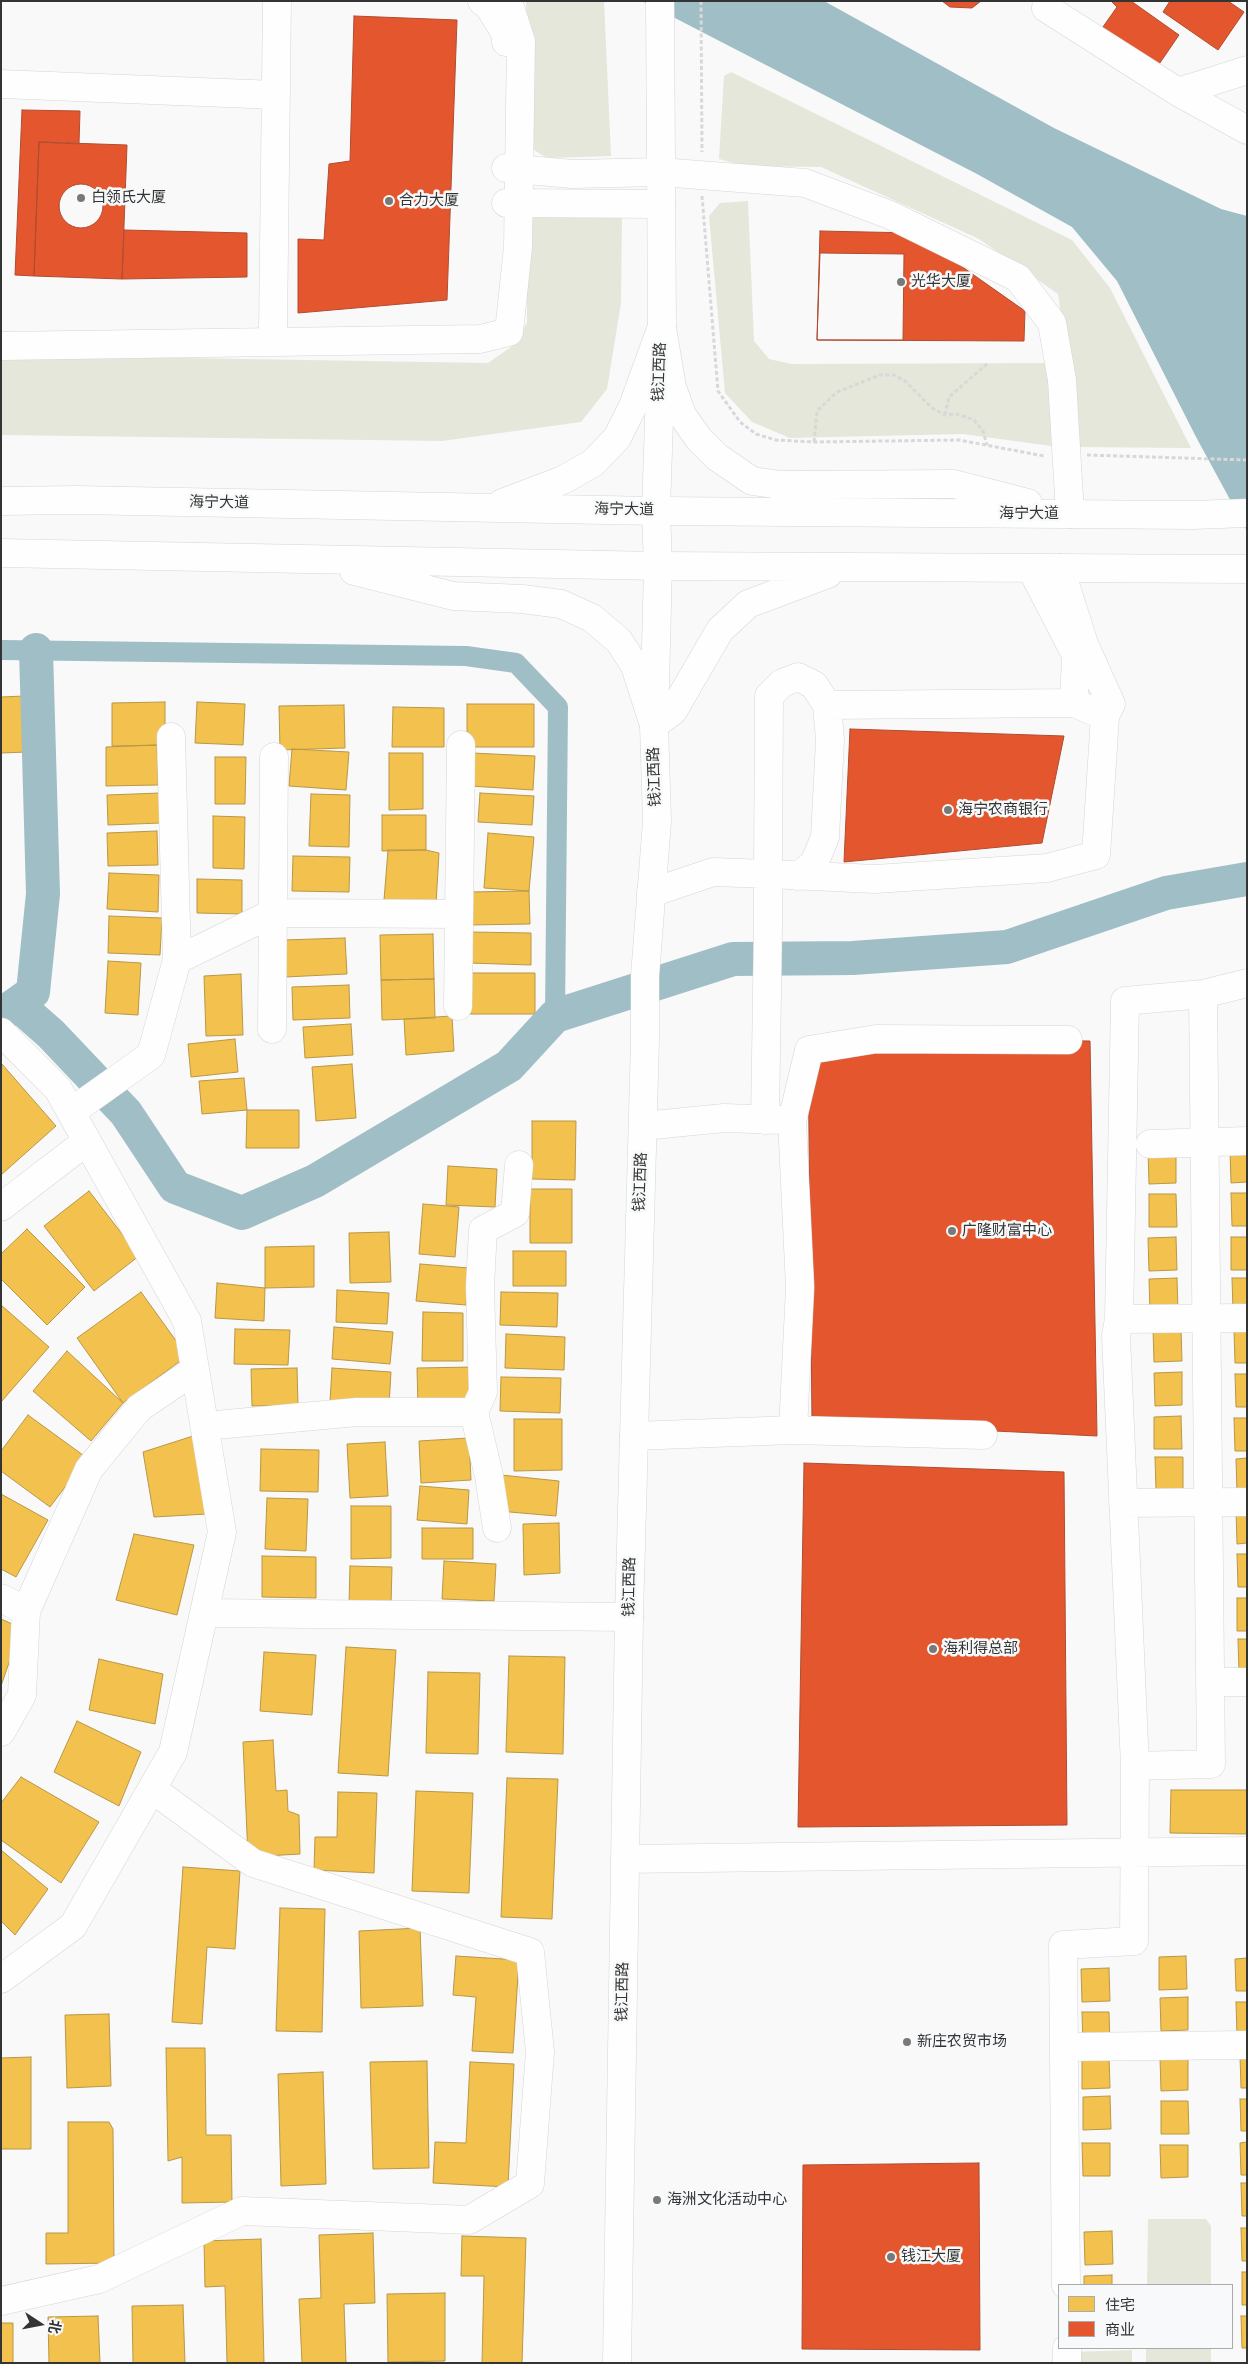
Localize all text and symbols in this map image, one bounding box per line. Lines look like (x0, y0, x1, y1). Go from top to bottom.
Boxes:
place label: 白领氏大厦 (91, 189, 166, 207)
marker: 白领氏大厦 (75, 192, 87, 204)
place label: 合力大厦 (399, 192, 459, 210)
marker: 合力大厦 (383, 195, 395, 207)
place label: 光华大厦 (911, 273, 971, 291)
marker: 光华大厦 (895, 276, 907, 288)
street label: 钱江西路 (650, 342, 670, 402)
street label: 海宁大道 (189, 493, 249, 513)
street label: 海宁大道 (594, 500, 654, 520)
street label: 海宁大道 (999, 505, 1059, 523)
street label: 钱江西路 (645, 747, 665, 807)
place label: 海宁农商银行 (958, 801, 1048, 819)
marker: 海宁农商银行 (942, 804, 954, 816)
street label: 钱江西路 (631, 1152, 651, 1212)
place label: 广隆财富中心 (962, 1222, 1052, 1240)
marker: 广隆财富中心 (946, 1225, 958, 1237)
street label: 钱江西路 (620, 1557, 640, 1617)
place label: 海利得总部 (943, 1640, 1018, 1658)
marker: 海利得总部 (927, 1643, 939, 1655)
street label: 钱江西路 (613, 1962, 633, 2022)
place label: 新庄农贸市场 (917, 2033, 1007, 2051)
marker: 新庄农贸市场 (901, 2036, 913, 2048)
place label: 海洲文化活动中心 (667, 2191, 787, 2209)
marker: 海洲文化活动中心 (651, 2194, 663, 2206)
place label: 钱江大厦 (901, 2248, 961, 2266)
marker: 钱江大厦 (885, 2251, 897, 2263)
legend (1058, 2284, 1233, 2349)
text: 住宅 (1105, 2295, 1135, 2315)
north arrow (15, 2299, 65, 2349)
text: 北 (45, 2318, 65, 2335)
text: 商业 (1105, 2320, 1135, 2340)

